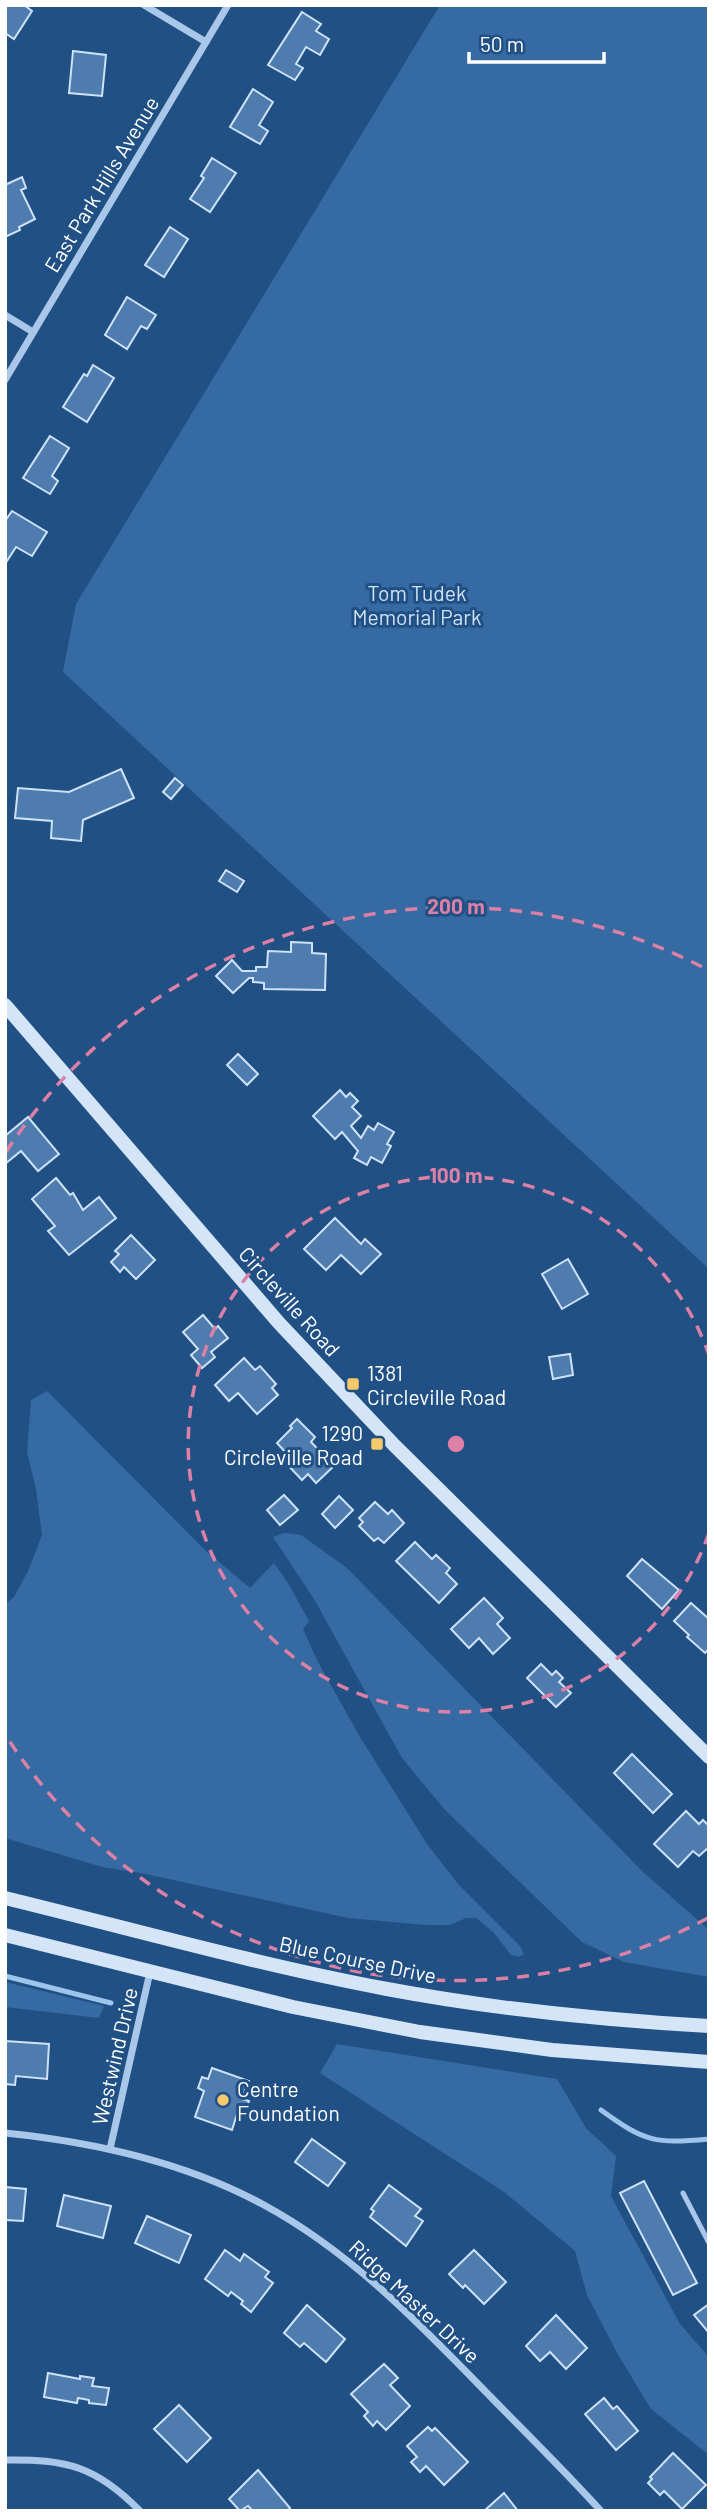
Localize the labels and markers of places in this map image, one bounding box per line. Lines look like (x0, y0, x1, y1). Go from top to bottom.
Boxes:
place label: 1381 Circleville Road (367, 1360, 506, 1409)
marker: 1381 Circleville Road (345, 1376, 361, 1392)
place label: 1290 Circleville Road (224, 1420, 363, 1469)
centre of rings (444, 1432, 468, 1456)
marker: 1290 Circleville Road (369, 1436, 385, 1452)
place label: Centre Foundation (237, 2076, 340, 2125)
marker: Centre Foundation (215, 2092, 231, 2108)

